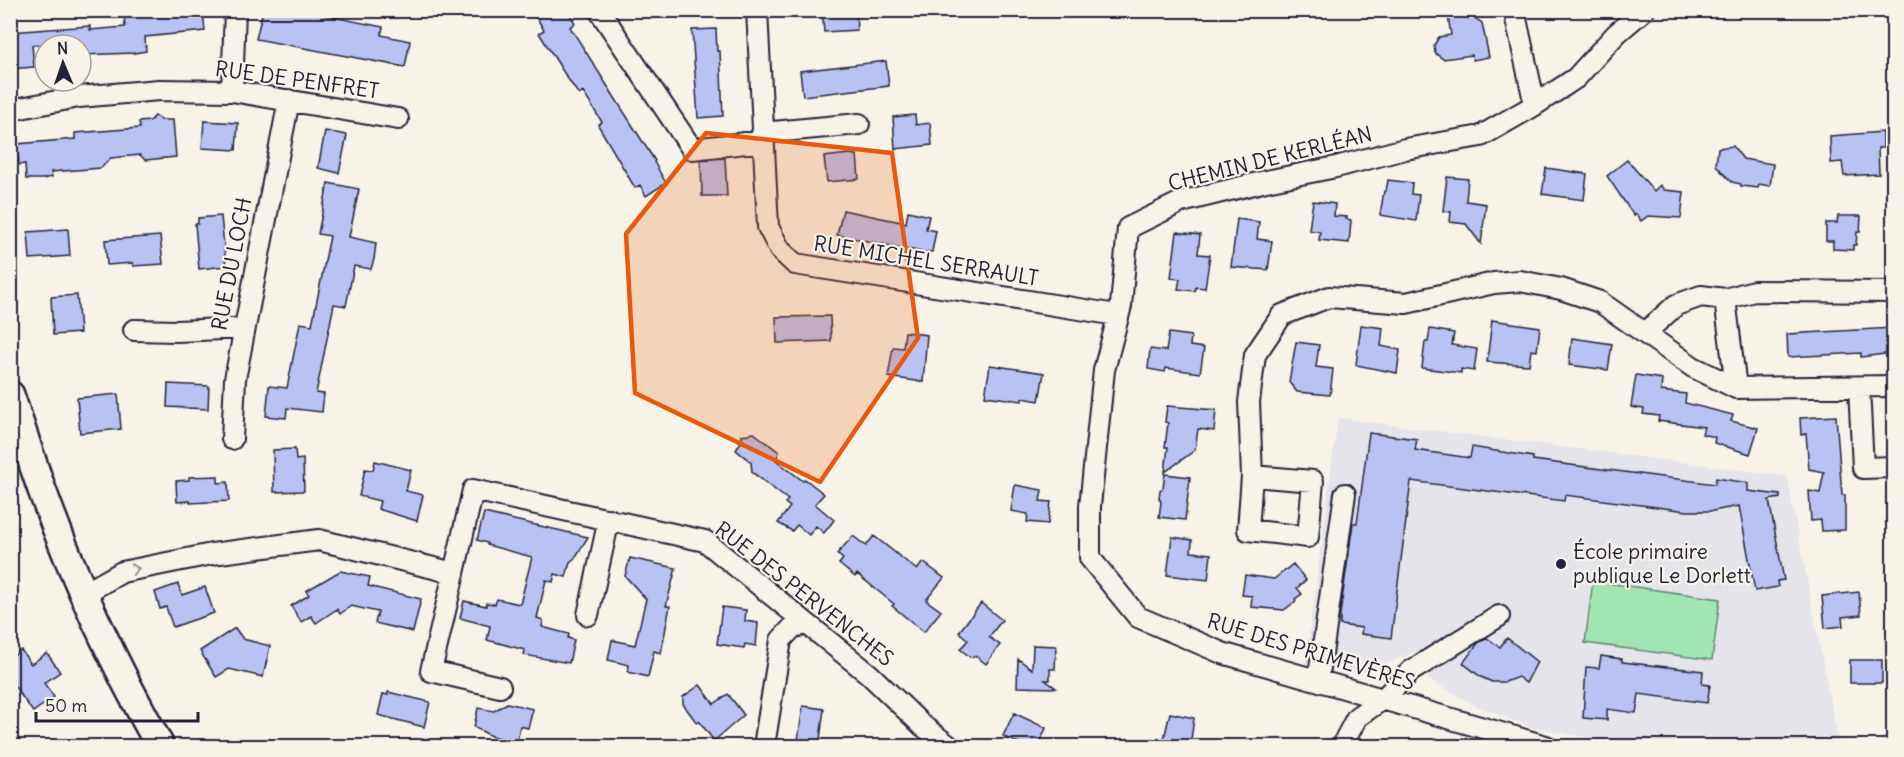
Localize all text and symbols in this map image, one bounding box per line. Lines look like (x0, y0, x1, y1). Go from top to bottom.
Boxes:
north arrow (33, 33, 93, 93)
text: N (57, 38, 68, 58)
street label: RUE DE PENFRET (213, 55, 381, 104)
street label: CHEMIN DE KERLÉAN (1165, 120, 1375, 197)
street label: RUE DU LOCH (205, 195, 258, 333)
street label: RUE MICHEL SERRAULT (812, 229, 1040, 292)
street label: RUE DES PERVENCHES (709, 515, 899, 672)
place label: École primaire publique Le Dorlett (1573, 538, 1751, 589)
marker: École primaire publique Le Dorlett (1554, 557, 1568, 571)
one-way arrow (130, 563, 140, 576)
street label: RUE DES PRIMEVÈRES (1204, 607, 1418, 696)
scale bar (36, 685, 198, 723)
text: 50 m (45, 694, 87, 717)

